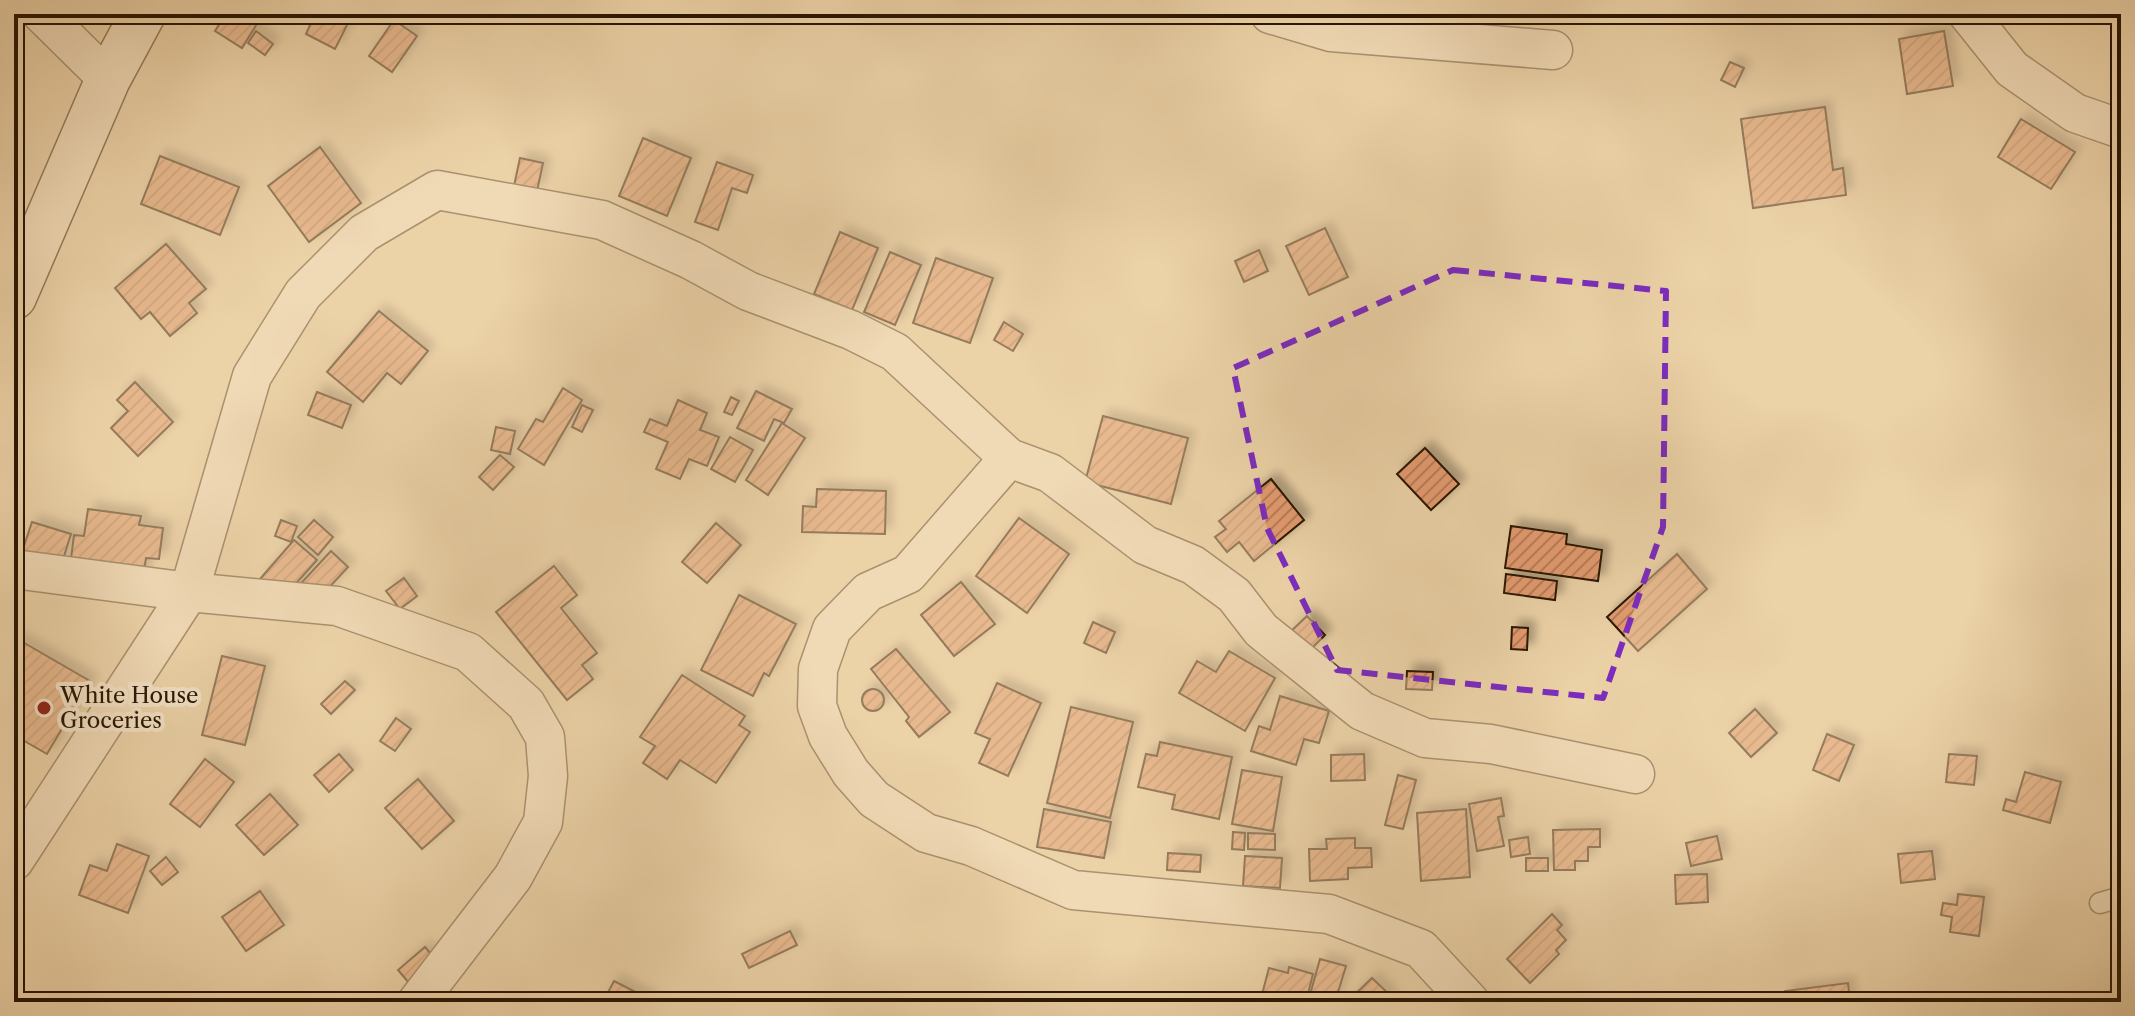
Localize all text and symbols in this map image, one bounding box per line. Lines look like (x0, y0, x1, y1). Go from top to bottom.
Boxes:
place label: White House Groceries (59, 682, 198, 734)
marker: White House Groceries (35, 699, 53, 717)

